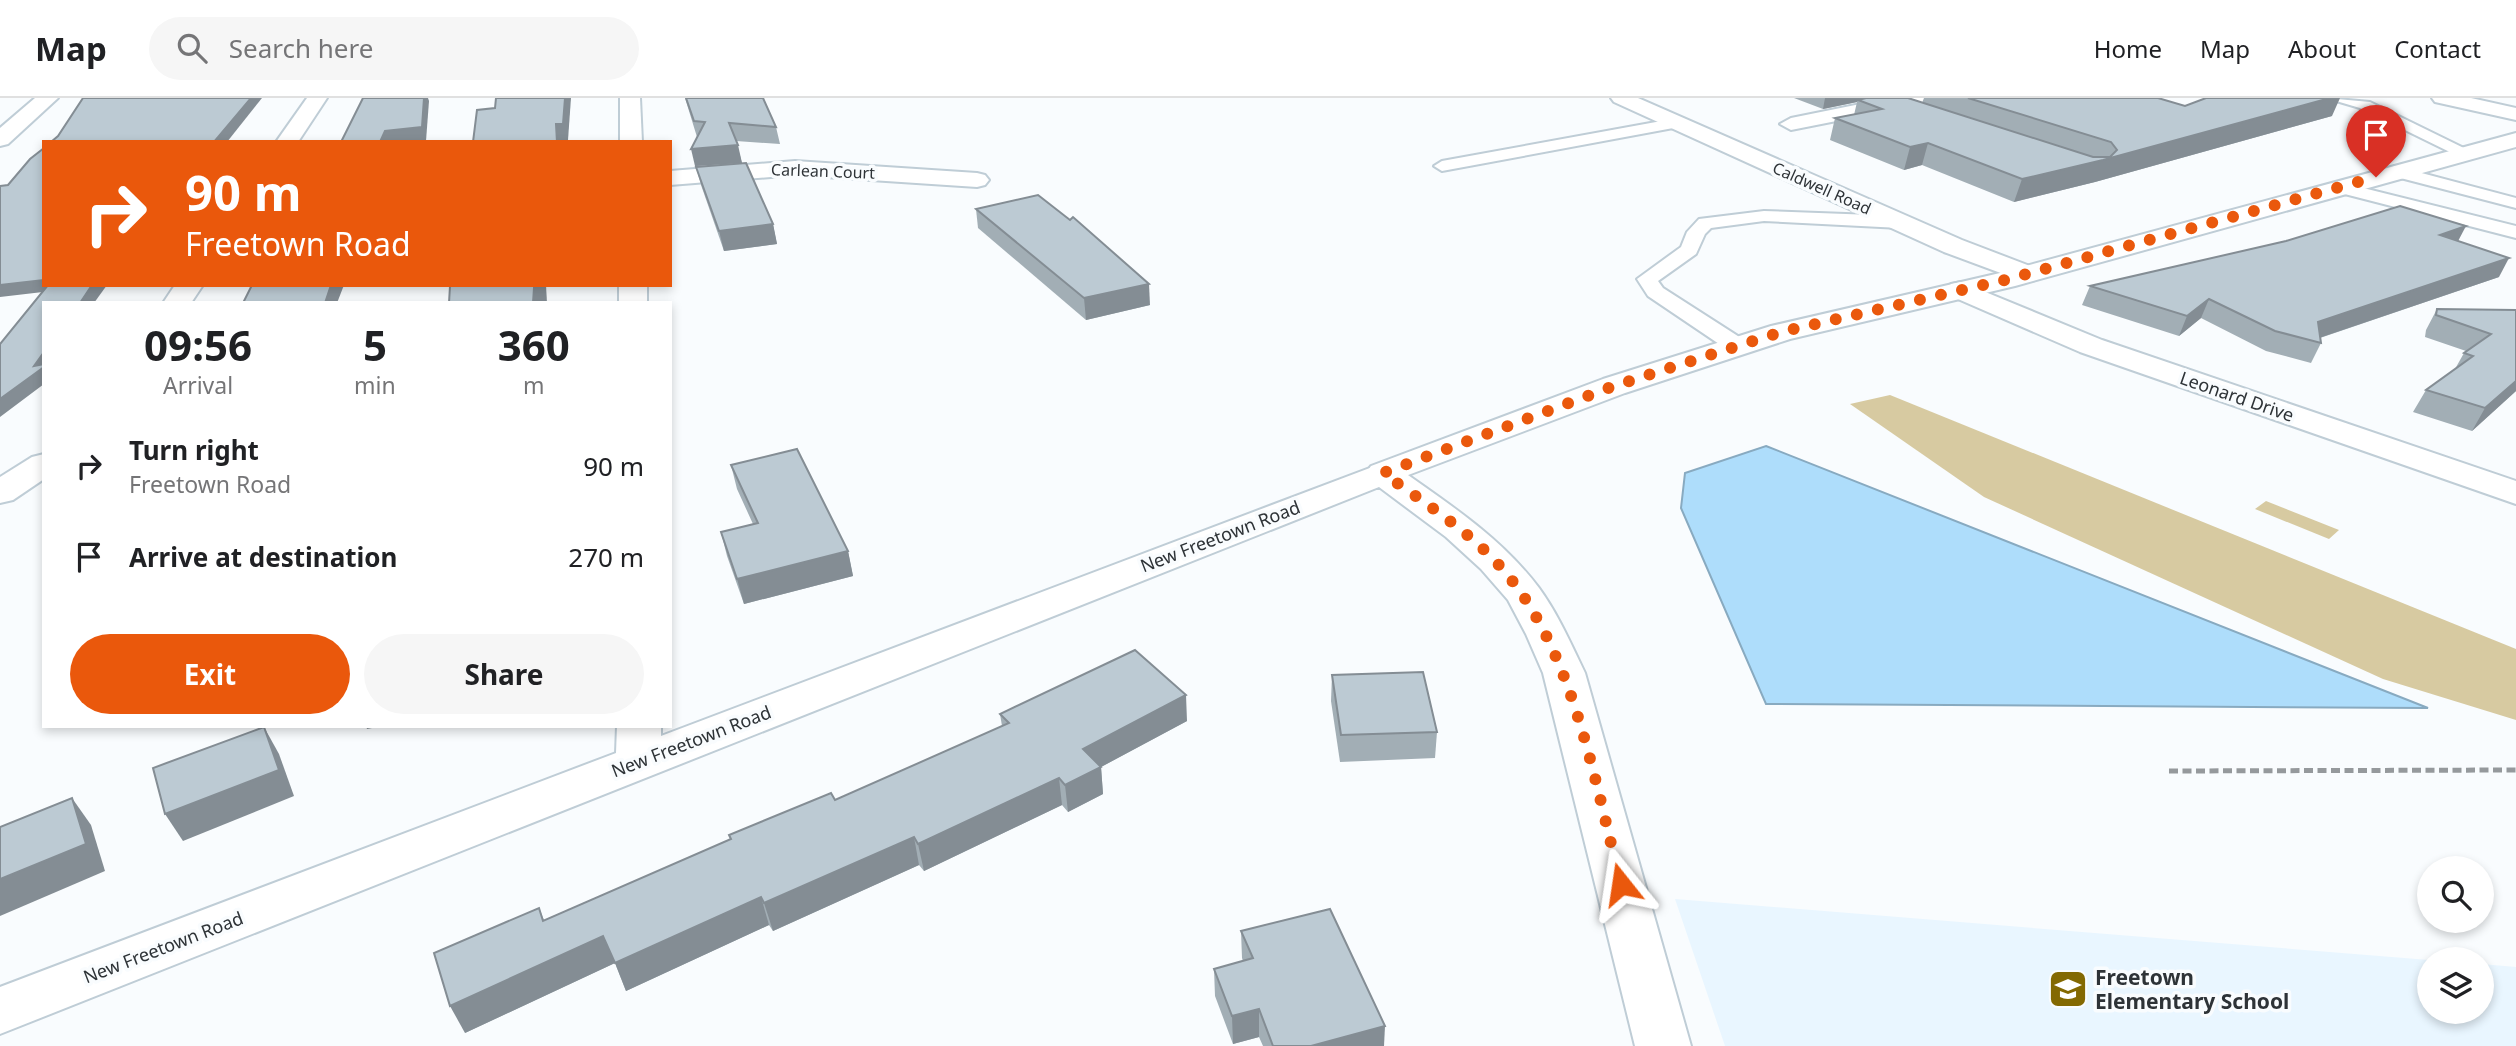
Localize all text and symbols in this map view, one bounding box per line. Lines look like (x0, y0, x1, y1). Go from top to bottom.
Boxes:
search box (149, 17, 639, 80)
text: Map (35, 26, 107, 71)
icon: search (173, 29, 211, 67)
text: Search here (229, 30, 373, 66)
text: Home (2094, 32, 2162, 65)
text: Map (2200, 32, 2250, 65)
text: About (2288, 32, 2356, 65)
text: Contact (2394, 32, 2481, 65)
pin (2346, 105, 2406, 177)
icon: arrive (2357, 116, 2395, 154)
street label: Caldwell Road (1769, 156, 1875, 220)
street label: Carlean Court (771, 158, 876, 184)
text: 90 m (185, 159, 302, 225)
icon: right (70, 168, 161, 259)
text: Freetown Road (185, 222, 411, 265)
text: 09:56 (144, 316, 252, 373)
text: 5 (363, 316, 387, 373)
text: 360 (498, 316, 570, 373)
street label: Leonard Drive (2177, 365, 2297, 427)
text: Arrival (163, 369, 233, 401)
text: min (354, 369, 396, 401)
text: m (523, 369, 545, 401)
text: Turn right (129, 432, 259, 468)
icon: right (70, 447, 108, 485)
text: 90 m (583, 448, 644, 484)
text: Freetown Road (129, 468, 291, 500)
street label: New Freetown Road (1137, 494, 1303, 578)
icon: arrive (70, 538, 108, 576)
text: Arrive at destination (129, 539, 398, 575)
text: 270 m (568, 539, 644, 575)
button: Exit (70, 634, 350, 714)
button: Share (364, 634, 644, 714)
street label: New Freetown Road (608, 699, 774, 783)
position arrow (1584, 847, 1658, 921)
map controls (2417, 856, 2494, 1024)
button: search (2417, 856, 2494, 933)
street label: New Freetown Road (80, 905, 246, 989)
button: layers (2417, 947, 2494, 1024)
place label: Freetown Elementary School (2095, 963, 2289, 1015)
school or university icon: Freetown Elementary School (2047, 968, 2089, 1010)

